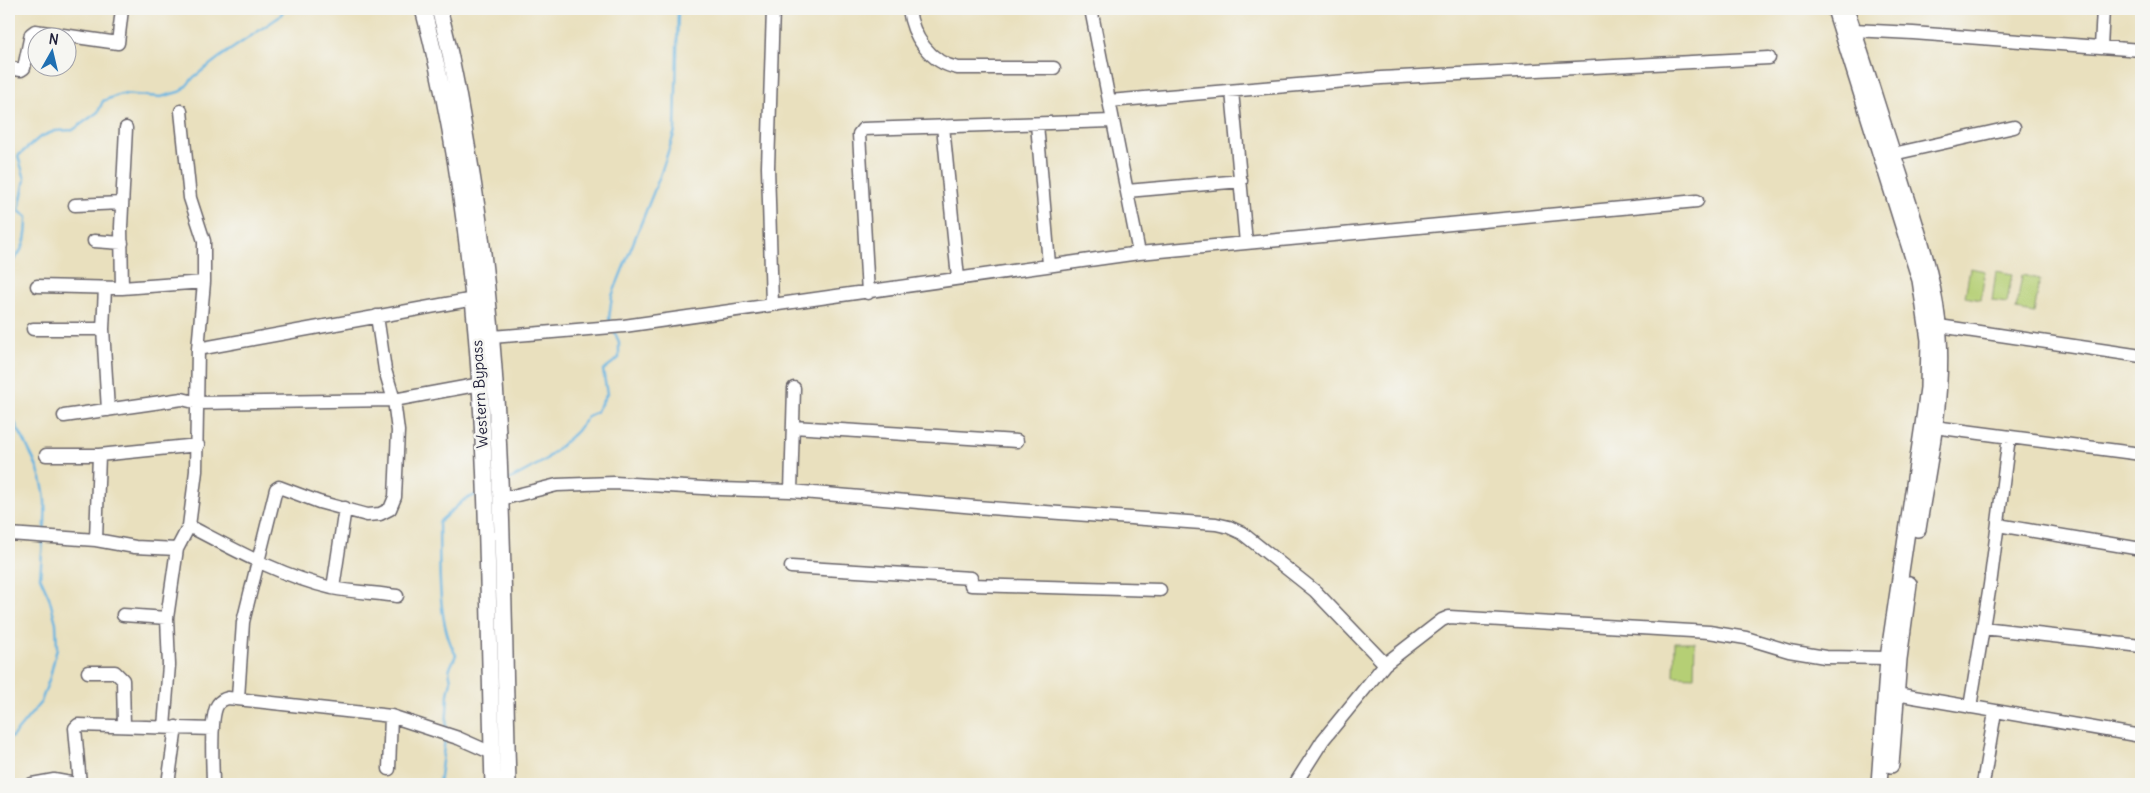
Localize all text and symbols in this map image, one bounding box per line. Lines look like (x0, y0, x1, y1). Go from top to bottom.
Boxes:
north arrow (28, 28, 78, 78)
text: N (48, 30, 60, 49)
street label: Western Bypass (467, 339, 492, 449)

